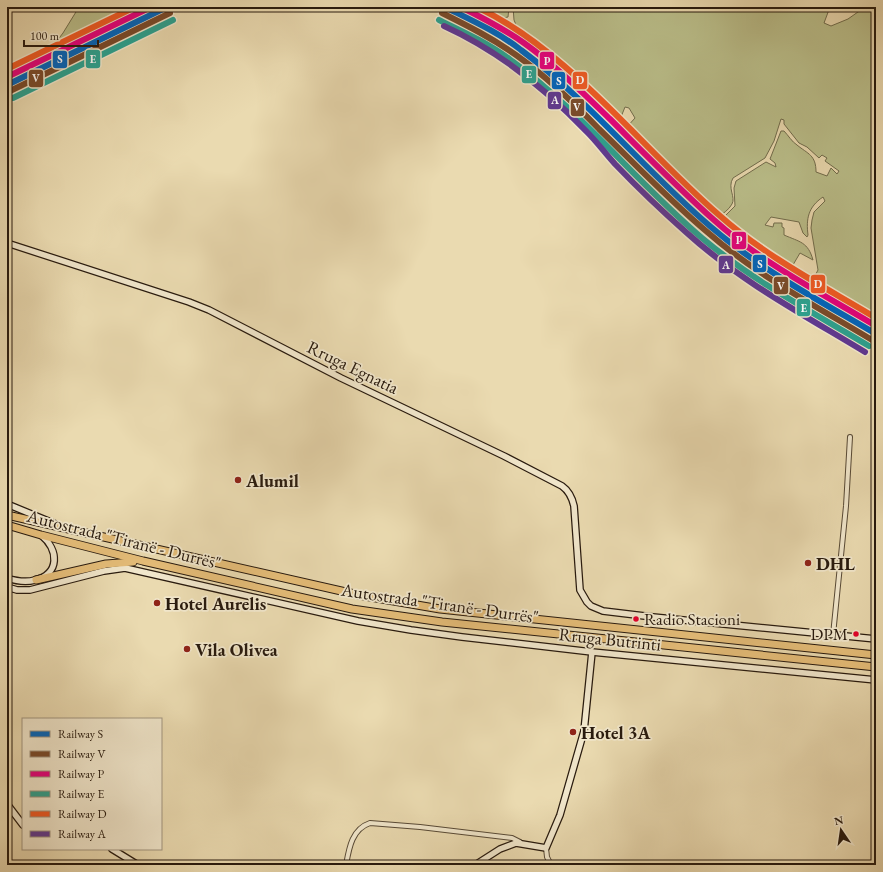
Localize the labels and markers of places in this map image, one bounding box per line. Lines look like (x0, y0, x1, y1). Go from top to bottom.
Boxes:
place label: Alumil (245, 469, 299, 492)
marker: Alumil (233, 475, 243, 485)
place label: DHL (816, 552, 855, 575)
marker: DHL (803, 558, 813, 568)
place label: Hotel Aurelis (165, 592, 266, 615)
marker: Hotel Aurelis (152, 598, 162, 608)
place label: Radio Stacioni (644, 608, 740, 630)
marker: Radio Stacioni (631, 614, 641, 624)
place label: DPM (810, 623, 848, 645)
marker: DPM (851, 629, 861, 639)
place label: Vila Olivea (195, 638, 278, 661)
marker: Vila Olivea (182, 644, 192, 654)
place label: Hotel 3A (581, 721, 651, 744)
marker: Hotel 3A (568, 727, 578, 737)

